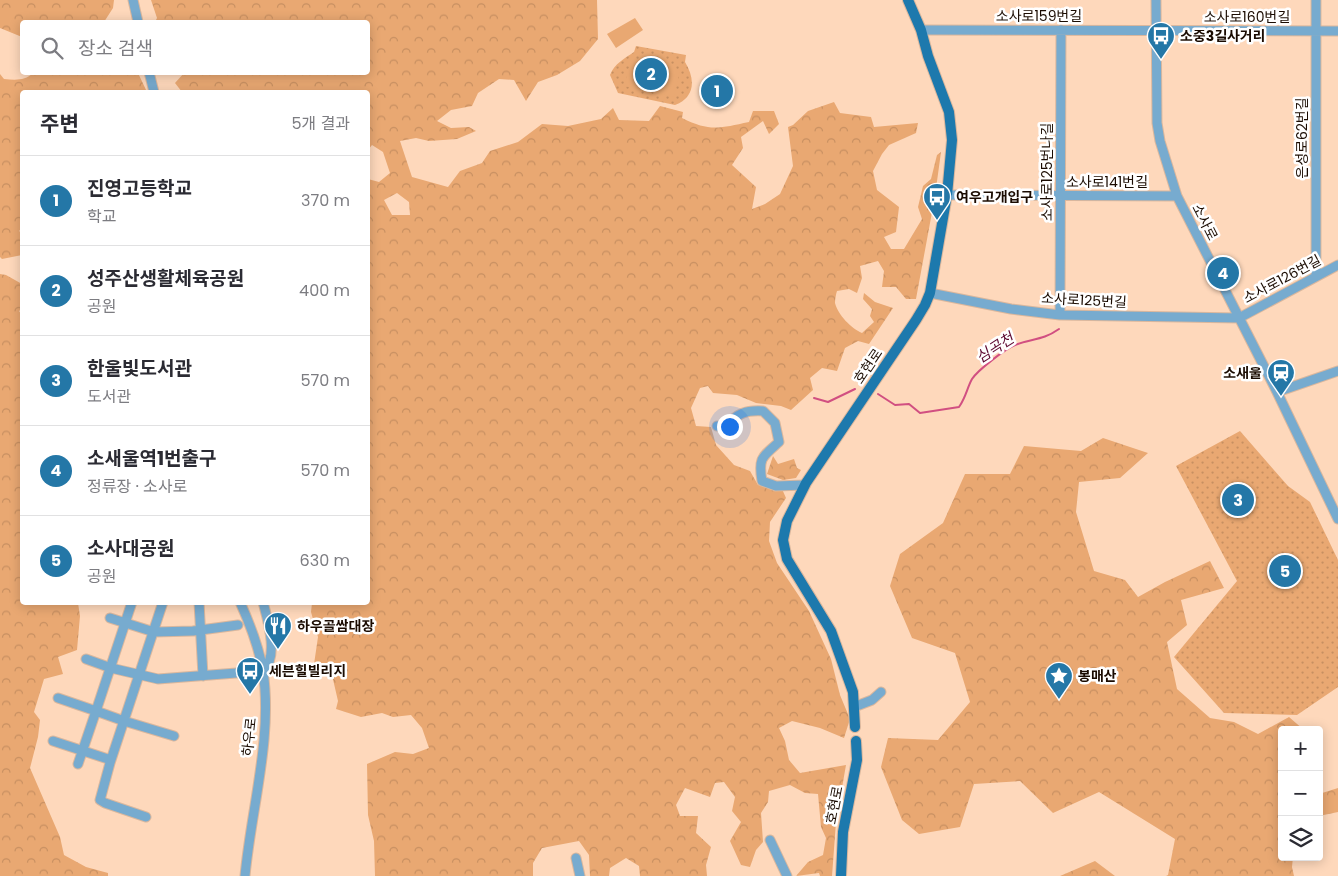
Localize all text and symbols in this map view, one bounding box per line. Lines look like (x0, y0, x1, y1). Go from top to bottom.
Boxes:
street label: 소사로159번길 (996, 6, 1082, 26)
street label: 소사로160번길 (1204, 7, 1290, 27)
search box (20, 20, 370, 75)
bus stop icon: 소중3길사거리 (1146, 21, 1176, 60)
place label: 소중3길사거리 (1180, 26, 1266, 46)
icon: search (38, 34, 66, 62)
text: 장소 검색 (78, 35, 153, 62)
pin: 2 (635, 55, 667, 93)
pin: 1 (701, 72, 733, 110)
street label: 은성로62번길 (1292, 97, 1312, 179)
text: 주변 (40, 109, 79, 138)
text: 5개 결과 (292, 112, 350, 135)
street label: 소사로125번나길 (1037, 123, 1057, 221)
street label: 소사로141번길 (1066, 172, 1148, 192)
text: 진영고등학교 (87, 175, 192, 202)
bus stop icon: 여우고개입구 (922, 182, 952, 221)
place label: 여우고개입구 (956, 187, 1033, 207)
text: 1 (53, 189, 59, 212)
text: 370 m (301, 189, 350, 212)
street label: 소사로 (1187, 200, 1223, 244)
text: 학교 (87, 205, 116, 228)
street label: 소사로126번길 (1239, 250, 1325, 308)
pin: 4 (1207, 254, 1239, 292)
text: 성주산생활체육공원 (87, 265, 244, 292)
text: 2 (51, 279, 61, 302)
text: 400 m (299, 279, 350, 302)
street label: 소사로125번길 (1041, 288, 1127, 312)
text: 공원 (87, 295, 116, 318)
water label: 심곡천 (972, 326, 1020, 368)
street label: 호현로 (849, 344, 887, 388)
text: 한울빛도서관 (87, 355, 192, 382)
station icon: 소새울 (1266, 358, 1296, 397)
place label: 소새울 (1223, 363, 1262, 383)
text: 3 (51, 369, 61, 392)
text: 570 m (300, 369, 350, 392)
text: 도서관 (87, 385, 131, 408)
your location (717, 414, 743, 440)
text: 소새울역1번출구 (87, 445, 217, 472)
text: 4 (51, 459, 61, 482)
text: 570 m (300, 459, 350, 482)
text: 정류장 · 소사로 (87, 475, 187, 498)
pin: 3 (1222, 481, 1254, 519)
text: 소사대공원 (87, 535, 174, 562)
text: 5 (51, 549, 61, 572)
text: 630 m (300, 549, 350, 572)
pin: 5 (1269, 552, 1301, 590)
text: 공원 (87, 565, 116, 588)
restaurant icon: 하우골쌈대장 (263, 611, 293, 650)
place label: 하우골쌈대장 (297, 616, 374, 636)
bus stop icon: 세븐힐빌리지 (235, 656, 265, 695)
place label: 세븐힐빌리지 (269, 661, 346, 681)
place icon: 봉매산 (1044, 661, 1074, 700)
place label: 봉매산 (1078, 666, 1117, 686)
street label: 하우로 (237, 717, 261, 757)
map controls (1278, 726, 1323, 861)
button: + (1278, 726, 1323, 771)
button: − (1278, 771, 1323, 816)
street label: 호현로 (820, 784, 848, 826)
button: layers (1278, 816, 1323, 861)

